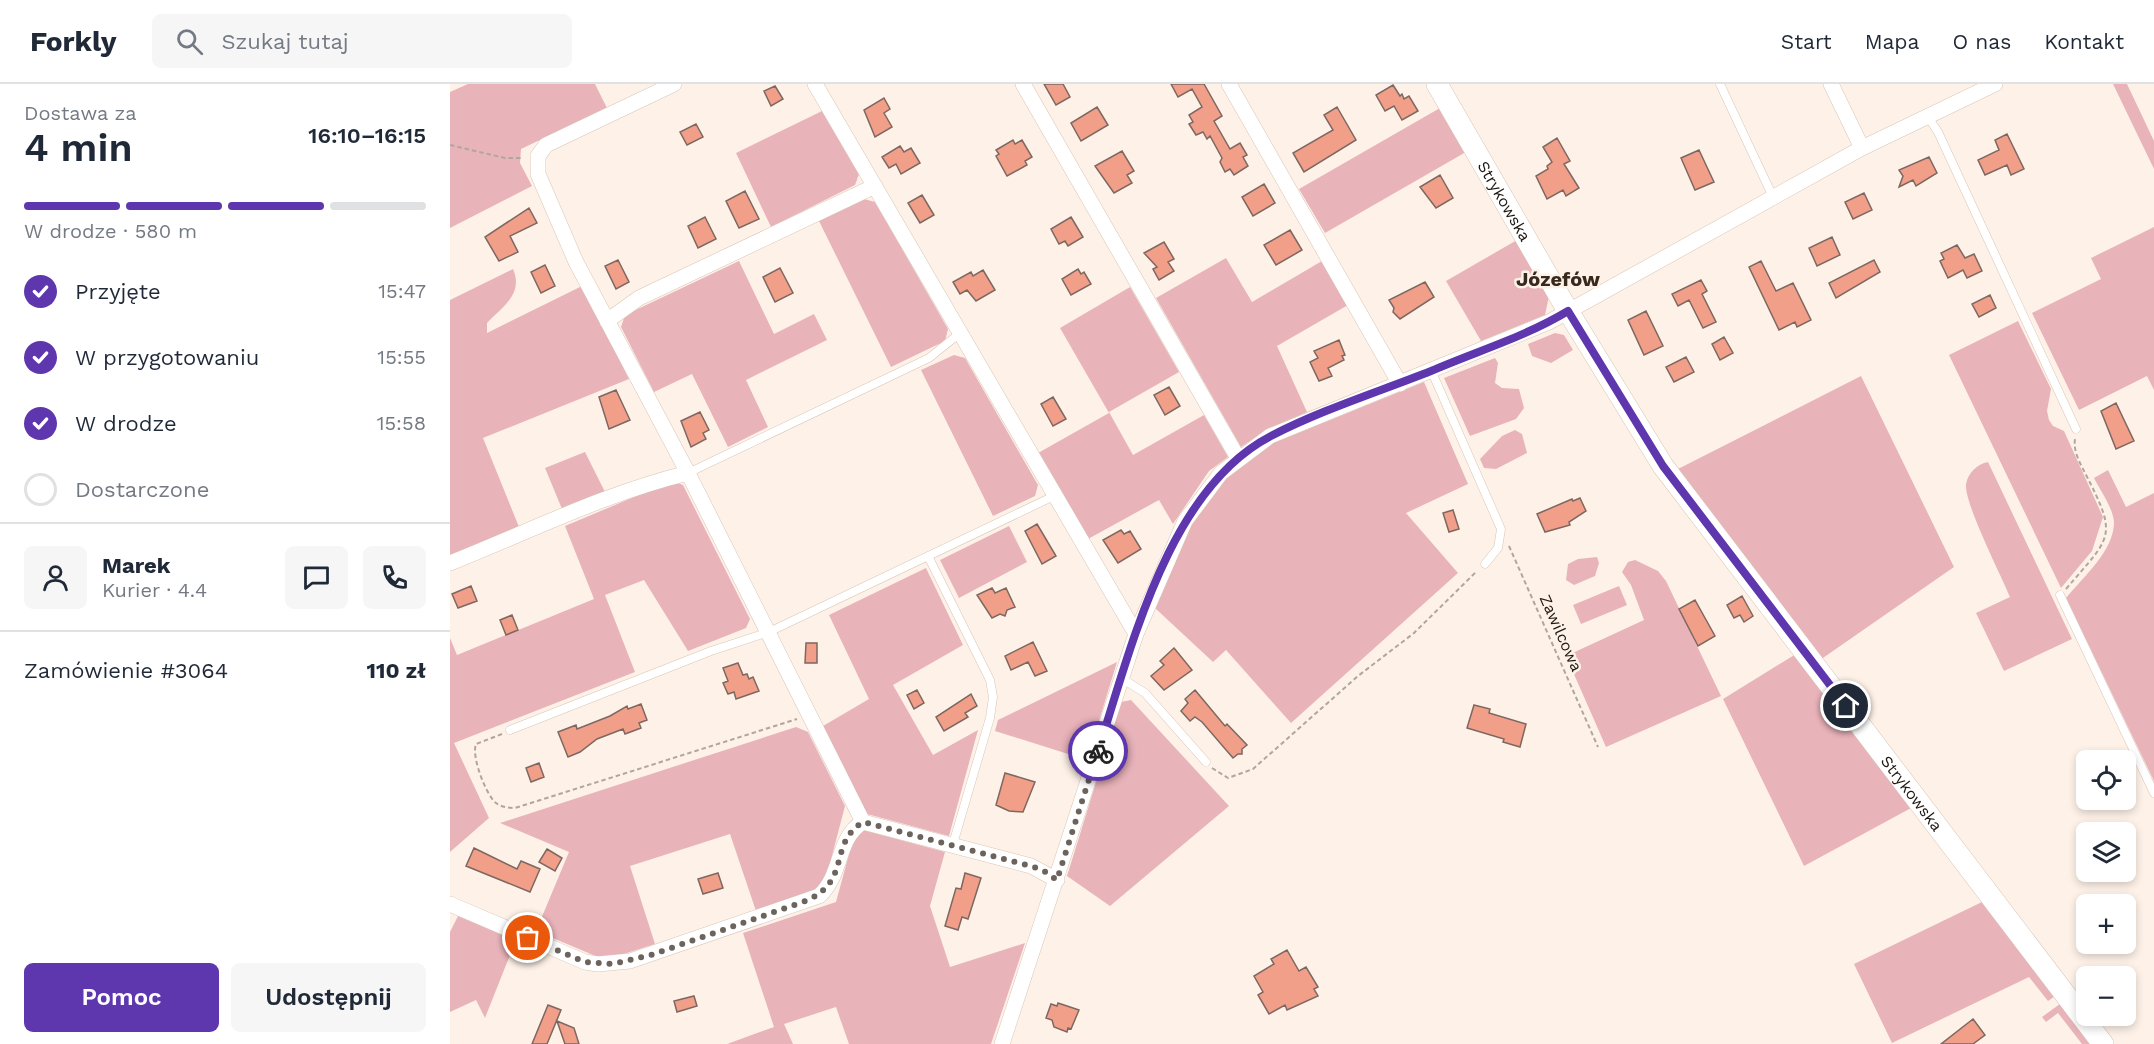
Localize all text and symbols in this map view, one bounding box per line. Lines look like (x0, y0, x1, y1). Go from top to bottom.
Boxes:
search box (152, 14, 572, 68)
text: Forkly (30, 25, 116, 58)
icon: search (173, 25, 206, 58)
text: Szukaj tutaj (221, 29, 349, 54)
text: Start (1781, 29, 1832, 54)
text: Mapa (1865, 29, 1919, 54)
text: O nas (1952, 29, 2011, 54)
text: Kontakt (2044, 29, 2124, 54)
text: Dostawa za (24, 101, 137, 125)
text: 16:10–16:15 (308, 123, 426, 148)
text: 4 min (24, 125, 133, 170)
street label: Strykowska (1474, 157, 1535, 244)
text: W drodze · 580 m (24, 219, 197, 243)
district label: Józefów (1516, 267, 1600, 291)
icon: check (24, 275, 57, 308)
text: Przyjęte (75, 279, 161, 304)
text: 15:47 (378, 279, 426, 303)
icon: check (24, 341, 57, 374)
text: W przygotowaniu (75, 345, 259, 370)
text: 15:55 (377, 345, 426, 369)
icon: check (24, 407, 57, 440)
text: W drodze (75, 411, 177, 436)
text: 15:58 (377, 411, 426, 435)
text: Dostarczone (75, 477, 209, 502)
button: person (24, 546, 87, 609)
button: chat (285, 546, 348, 609)
button: phone (363, 546, 426, 609)
text: Marek (102, 553, 170, 578)
text: Kurier · 4.4 (102, 578, 207, 602)
street label: Zawilcowa (1536, 592, 1586, 674)
text: Zamówienie #3064 (24, 658, 228, 683)
text: 110 zł (366, 658, 426, 683)
pin (1820, 680, 1871, 731)
icon: home (1829, 689, 1862, 722)
courier (1068, 721, 1128, 781)
icon: bike (1082, 735, 1115, 768)
map controls (2076, 750, 2136, 1026)
button: locate (2076, 750, 2136, 810)
street label: Strykowska (1877, 752, 1947, 835)
button: layers (2076, 822, 2136, 882)
button: + (2076, 894, 2136, 954)
pin (502, 912, 553, 963)
icon: bag (511, 921, 544, 954)
button: Pomoc (24, 963, 219, 1032)
button: Udostępnij (231, 963, 426, 1032)
button: − (2076, 966, 2136, 1026)

